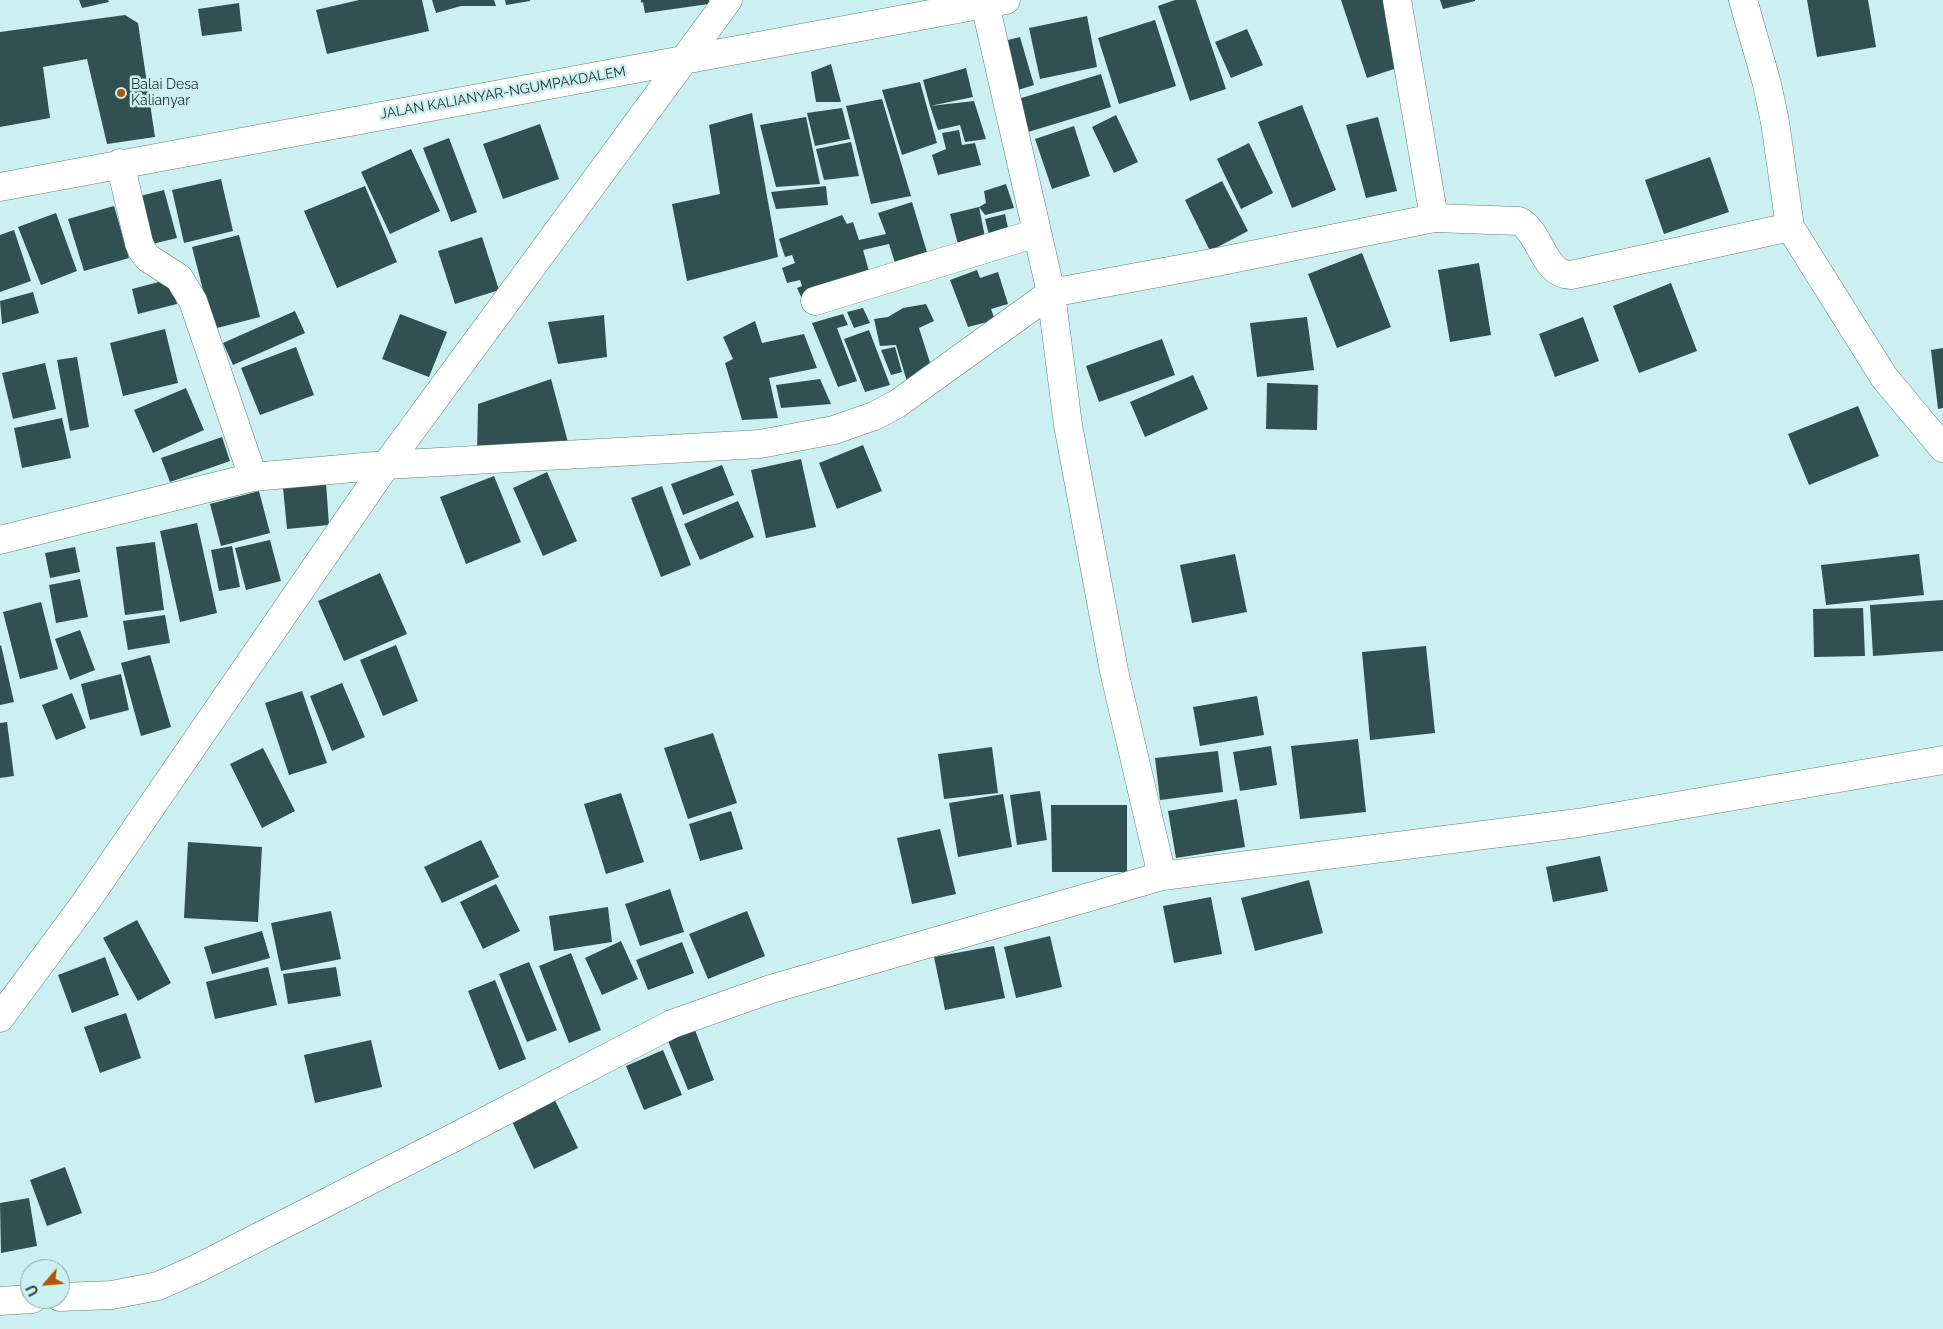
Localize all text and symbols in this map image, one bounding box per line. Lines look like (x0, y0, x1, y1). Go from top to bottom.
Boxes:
street label: JALAN KALIANYAR-NGUMPAKDALEM (379, 63, 627, 123)
place label: Balai Desa Kalianyar (131, 77, 199, 110)
marker: Balai Desa Kalianyar (115, 87, 127, 99)
north arrow (20, 1259, 70, 1309)
text: U (23, 1282, 42, 1299)

